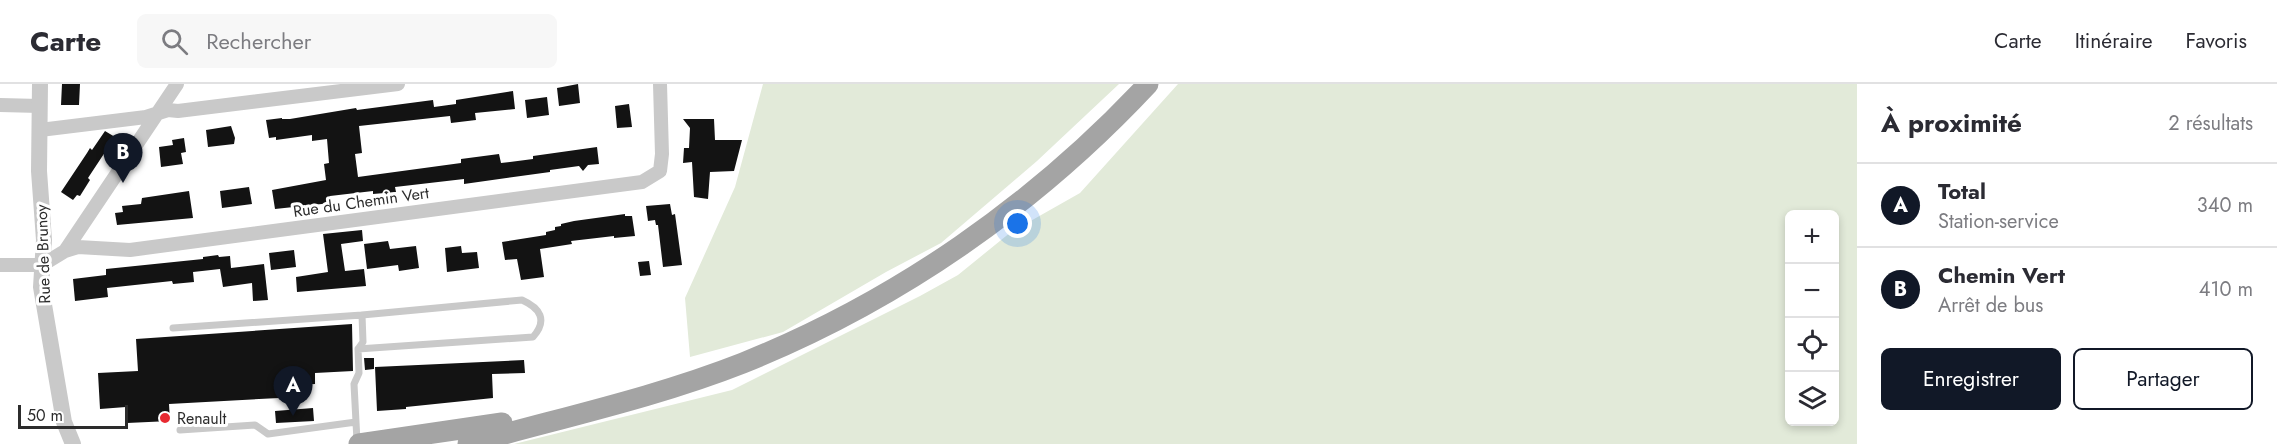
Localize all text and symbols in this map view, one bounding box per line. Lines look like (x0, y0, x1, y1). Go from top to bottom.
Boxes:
search box (137, 14, 557, 68)
text: Carte (30, 21, 101, 62)
icon: search (158, 25, 191, 58)
text: Rechercher (206, 25, 311, 57)
text: Carte (1994, 26, 2042, 56)
text: Itinéraire (2075, 26, 2153, 56)
text: Favoris (2186, 26, 2247, 56)
text: À proximité (1881, 104, 2022, 142)
text: 2 résultats (2168, 109, 2253, 138)
pin: B (104, 134, 142, 183)
text: Total (1938, 175, 1986, 207)
street label: Rue du Chemin Vert (292, 181, 431, 223)
text: A (1893, 191, 1908, 220)
text: 340 m (2197, 191, 2253, 220)
street label: Rue de Brunoy (30, 203, 56, 304)
text: Station-service (1938, 207, 2059, 236)
your location (1003, 209, 1032, 238)
map controls (1785, 210, 1839, 426)
button: + (1785, 210, 1839, 264)
text: Chemin Vert (1938, 259, 2065, 291)
button: − (1785, 264, 1839, 318)
text: B (1894, 275, 1907, 304)
text: 410 m (2199, 275, 2253, 304)
text: Arrêt de bus (1938, 291, 2043, 320)
button: locate (1785, 318, 1839, 372)
button: Enregistrer (1881, 348, 2061, 410)
button: Partager (2073, 348, 2253, 410)
pin: A (274, 366, 312, 416)
button: layers (1785, 372, 1839, 426)
scale bar (18, 402, 128, 430)
text: 50 m (27, 404, 63, 427)
place label: Renault (177, 407, 226, 430)
marker: Renault (158, 411, 172, 425)

